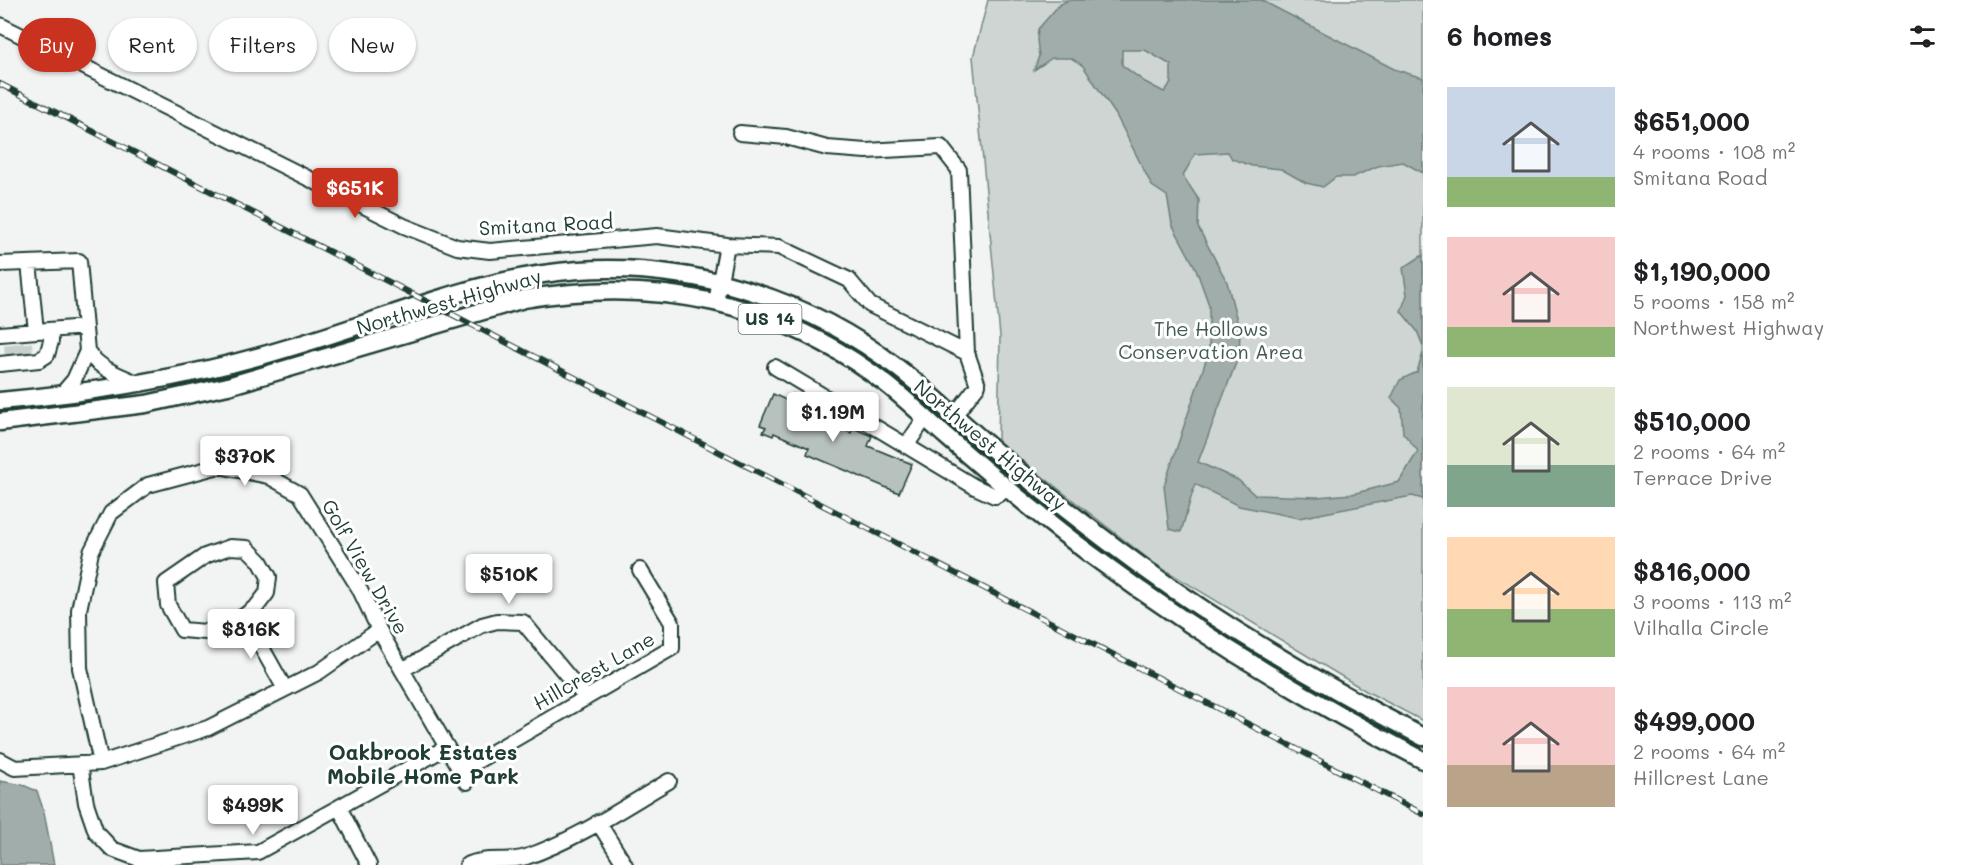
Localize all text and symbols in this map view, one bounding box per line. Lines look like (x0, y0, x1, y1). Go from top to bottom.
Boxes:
chip: Buy (18, 18, 96, 72)
chip: Rent (108, 18, 197, 72)
chip: Filters (209, 18, 317, 72)
chip: New (329, 18, 416, 72)
text: 6 homes (1447, 19, 1552, 53)
icon: filters (1906, 20, 1939, 53)
text: $651,000 (1633, 104, 1750, 138)
icon: home (1495, 111, 1567, 183)
text: 4 rooms · 108 m² (1633, 138, 1795, 164)
text: Smitana Road (1633, 164, 1767, 190)
pin: $651K (313, 168, 397, 219)
text: $651K (326, 174, 384, 200)
street label: Smitana Road (478, 208, 614, 240)
text: $1,190,000 (1633, 254, 1771, 288)
icon: home (1495, 261, 1567, 333)
street label: Northwest Highway (353, 262, 544, 340)
text: 5 rooms · 158 m² (1633, 288, 1795, 314)
road number: US 14 (738, 304, 802, 334)
text: Northwest Highway (1633, 314, 1824, 340)
park label: The Hollows Conservation Area (1118, 315, 1304, 364)
street label: Northwest Highway (909, 373, 1072, 516)
pin: $1.19M (784, 392, 882, 443)
text: $1.19M (801, 398, 865, 424)
text: $510,000 (1633, 404, 1751, 438)
icon: home (1495, 411, 1567, 483)
pin: $370K (203, 436, 287, 487)
text: 2 rooms · 64 m² (1633, 438, 1785, 464)
text: $370K (214, 442, 276, 468)
text: Terrace Drive (1633, 464, 1772, 490)
street label: Golf View Drive (317, 494, 415, 639)
pin: $510K (467, 554, 551, 605)
text: $816,000 (1633, 554, 1751, 588)
text: $510K (480, 560, 538, 586)
icon: home (1495, 561, 1567, 633)
text: 3 rooms · 113 m² (1633, 588, 1792, 614)
pin: $816K (209, 609, 293, 660)
text: Vilhalla Circle (1633, 614, 1769, 640)
text: $816K (222, 615, 280, 641)
street label: Hillcrest Lane (528, 625, 659, 715)
text: $499,000 (1633, 704, 1755, 738)
icon: home (1495, 711, 1567, 783)
district label: Oakbrook Estates Mobile Home Park (327, 738, 519, 789)
text: 2 rooms · 64 m² (1633, 738, 1785, 764)
text: Hillcrest Lane (1633, 764, 1769, 790)
pin: $499K (211, 785, 295, 836)
text: $499K (222, 791, 284, 817)

